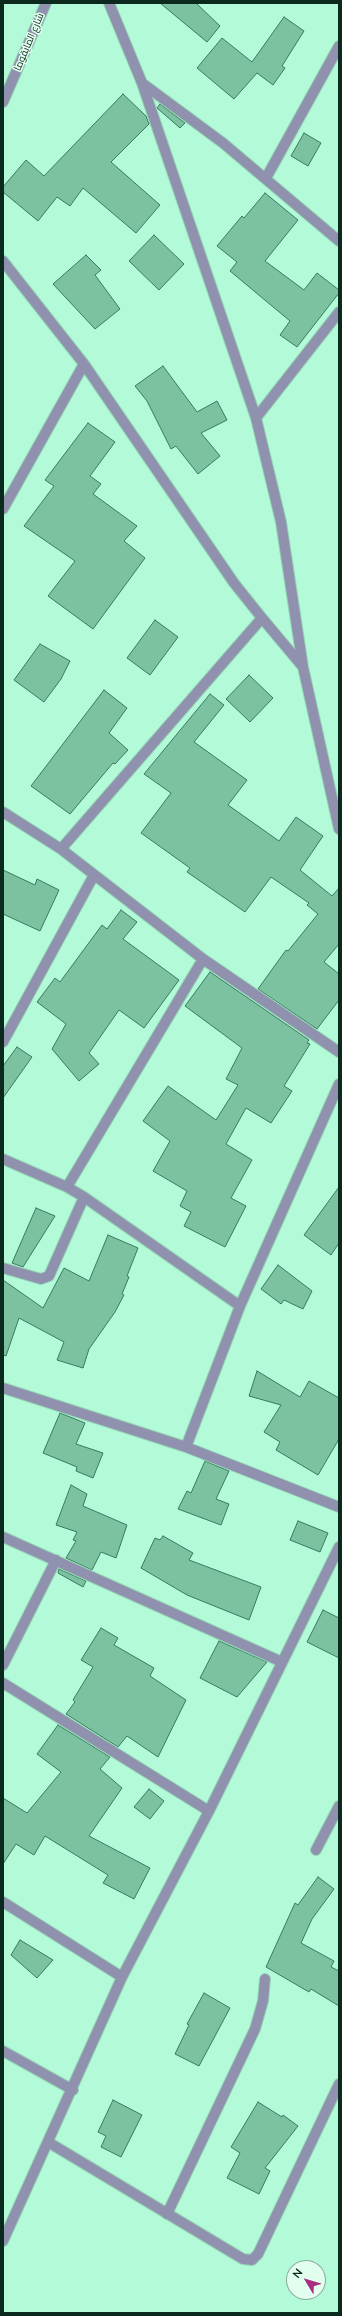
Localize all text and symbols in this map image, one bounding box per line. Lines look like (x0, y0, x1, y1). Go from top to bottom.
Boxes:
street label: شارع المايقوما (11, 11, 47, 73)
north arrow (286, 2260, 326, 2300)
text: N (289, 2266, 305, 2281)

